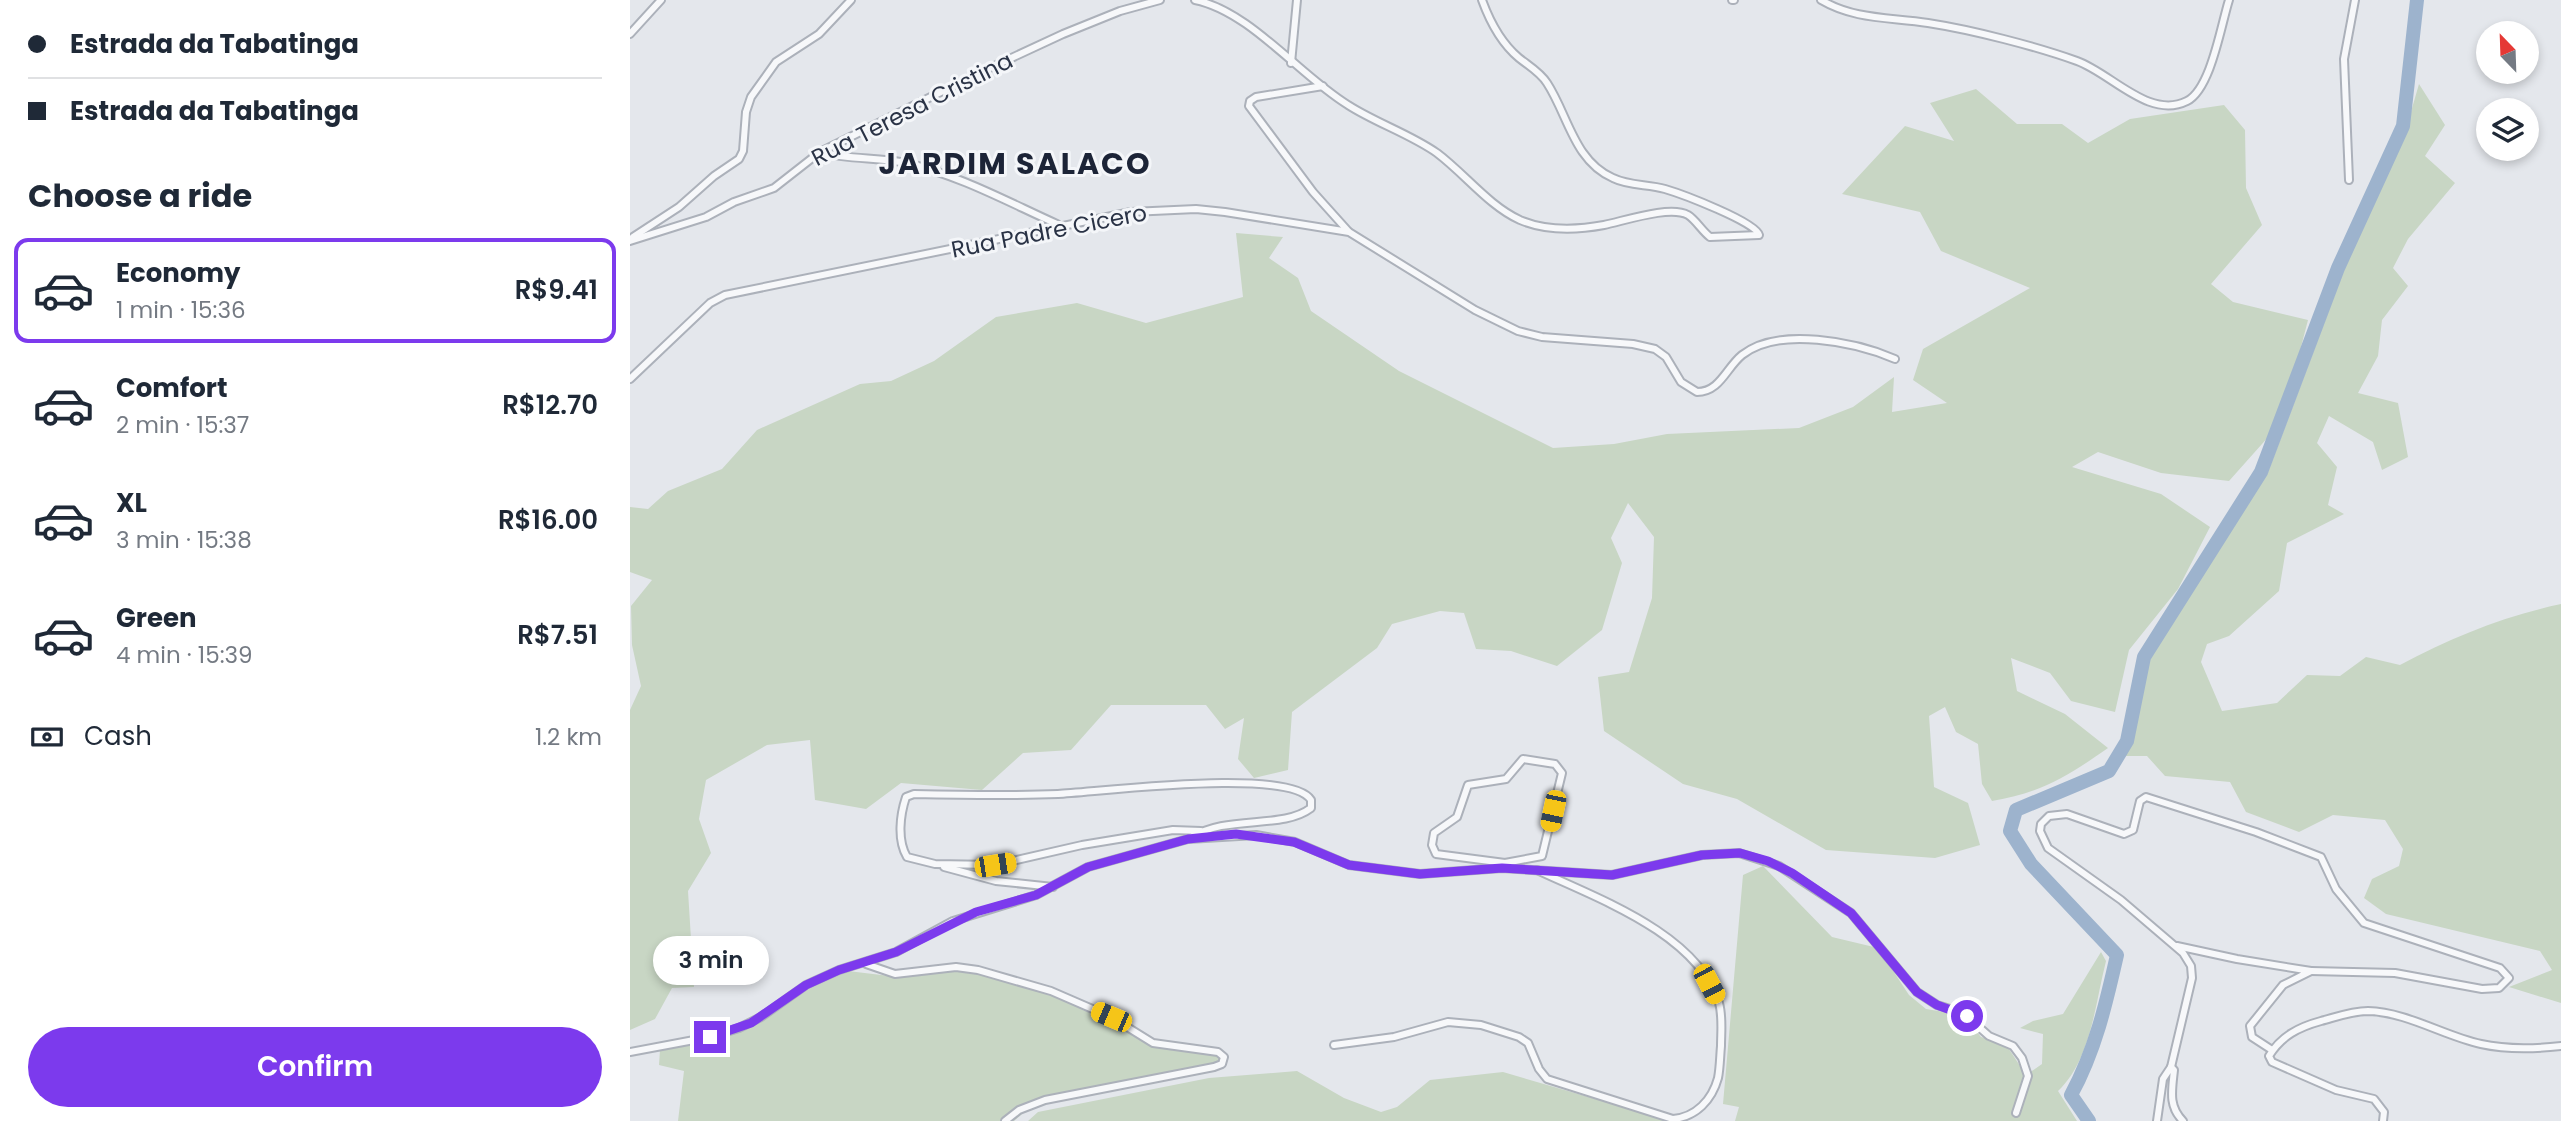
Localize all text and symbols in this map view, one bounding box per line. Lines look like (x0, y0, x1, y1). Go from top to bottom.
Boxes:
north arrow (2476, 21, 2539, 84)
map controls (2476, 21, 2539, 161)
text: Estrada da Tabatinga (70, 26, 359, 62)
street label: Rua Teresa Cristina (806, 44, 1018, 174)
text: Estrada da Tabatinga (70, 93, 359, 129)
button: layers (2476, 98, 2539, 161)
district label: JARDIM SALACO (879, 142, 1152, 185)
text: Choose a ride (28, 173, 252, 218)
street label: Rua Padre Cicero (948, 196, 1150, 266)
text: Economy (116, 255, 240, 291)
icon: car (32, 259, 95, 322)
text: R$9.41 (515, 272, 598, 308)
text: 1 min · 15:36 (116, 294, 246, 326)
text: Comfort (116, 370, 228, 406)
icon: car (32, 374, 95, 437)
text: R$12.70 (502, 387, 598, 423)
text: 2 min · 15:37 (116, 409, 249, 441)
text: XL (116, 485, 147, 521)
icon: car (32, 489, 95, 552)
text: R$16.00 (498, 502, 598, 538)
text: 3 min · 15:38 (116, 524, 252, 556)
text: Green (116, 600, 197, 636)
icon: car (32, 604, 95, 667)
text: R$7.51 (517, 617, 598, 653)
text: 4 min · 15:39 (116, 639, 253, 671)
icon: cash (28, 718, 66, 756)
text: Cash (84, 718, 152, 754)
text: 1.2 km (535, 721, 602, 753)
car (1539, 788, 1568, 834)
car (973, 851, 1018, 879)
callout: 3 min (652, 936, 768, 984)
text: 3 min (679, 944, 743, 976)
car (1690, 961, 1729, 1007)
car (1088, 999, 1135, 1035)
route start (1951, 1000, 1983, 1032)
route end (694, 1021, 726, 1053)
button: Confirm (28, 1027, 602, 1107)

